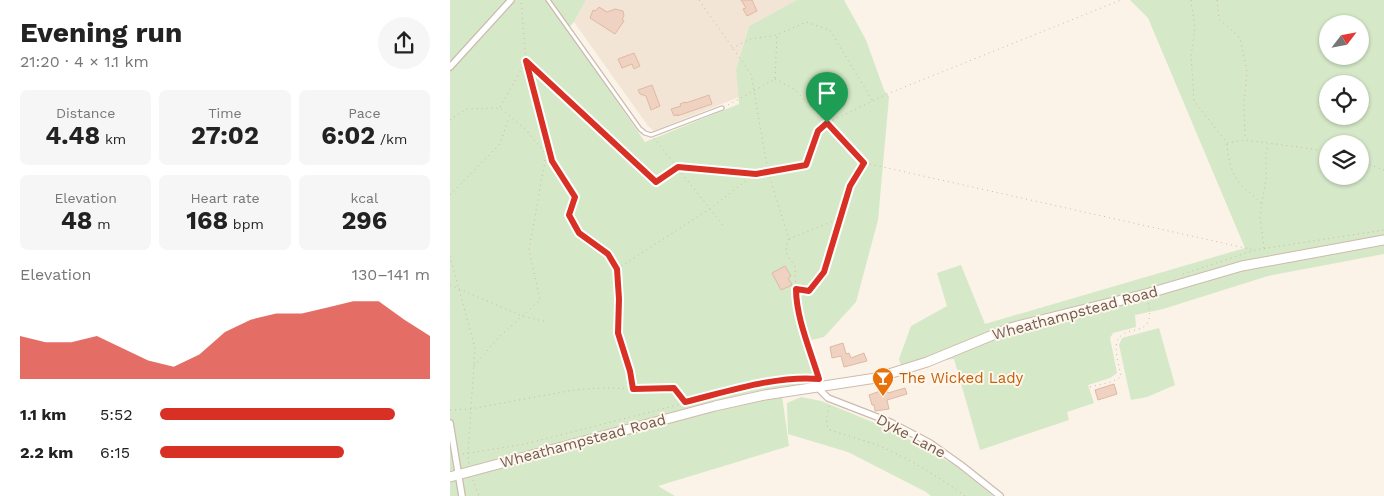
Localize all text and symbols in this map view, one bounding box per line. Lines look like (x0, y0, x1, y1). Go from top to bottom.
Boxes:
north arrow (1319, 15, 1369, 65)
map controls (1319, 15, 1369, 185)
text: Evening run (20, 16, 182, 49)
button: share (378, 17, 430, 69)
text: 21:20 · 4 × 1.1 km (20, 52, 149, 71)
pin (806, 72, 848, 123)
button: locate (1319, 75, 1369, 125)
icon: arrive (813, 79, 841, 107)
text: Distance (56, 105, 115, 121)
text: Time (208, 105, 242, 121)
text: Pace (348, 105, 381, 121)
text: 4.48 (45, 121, 100, 150)
text: 27:02 (191, 121, 259, 150)
text: 6:02 (321, 121, 375, 150)
text: km (100, 131, 126, 147)
text: /km (375, 131, 407, 147)
button: layers (1319, 135, 1369, 185)
text: Elevation (54, 190, 117, 206)
text: Heart rate (190, 190, 260, 206)
text: kcal (350, 190, 378, 206)
text: 48 (61, 206, 93, 235)
text: 168 (186, 206, 228, 235)
text: 296 (341, 206, 387, 235)
text: m (93, 216, 111, 232)
text: bpm (228, 216, 264, 232)
text: Elevation (20, 265, 91, 284)
text: 130–141 m (352, 265, 430, 284)
street label: Wheathampstead Road (990, 282, 1160, 344)
bar icon: The Wicked Lady (871, 366, 895, 397)
place label: The Wicked Lady (899, 369, 1024, 387)
text: 1.1 km (20, 405, 66, 424)
text: 5:52 (100, 405, 133, 424)
street label: Wheathampstead Road (498, 410, 668, 472)
street label: Dyke Lane (873, 410, 949, 462)
text: 2.2 km (20, 443, 73, 462)
text: 6:15 (100, 443, 130, 462)

